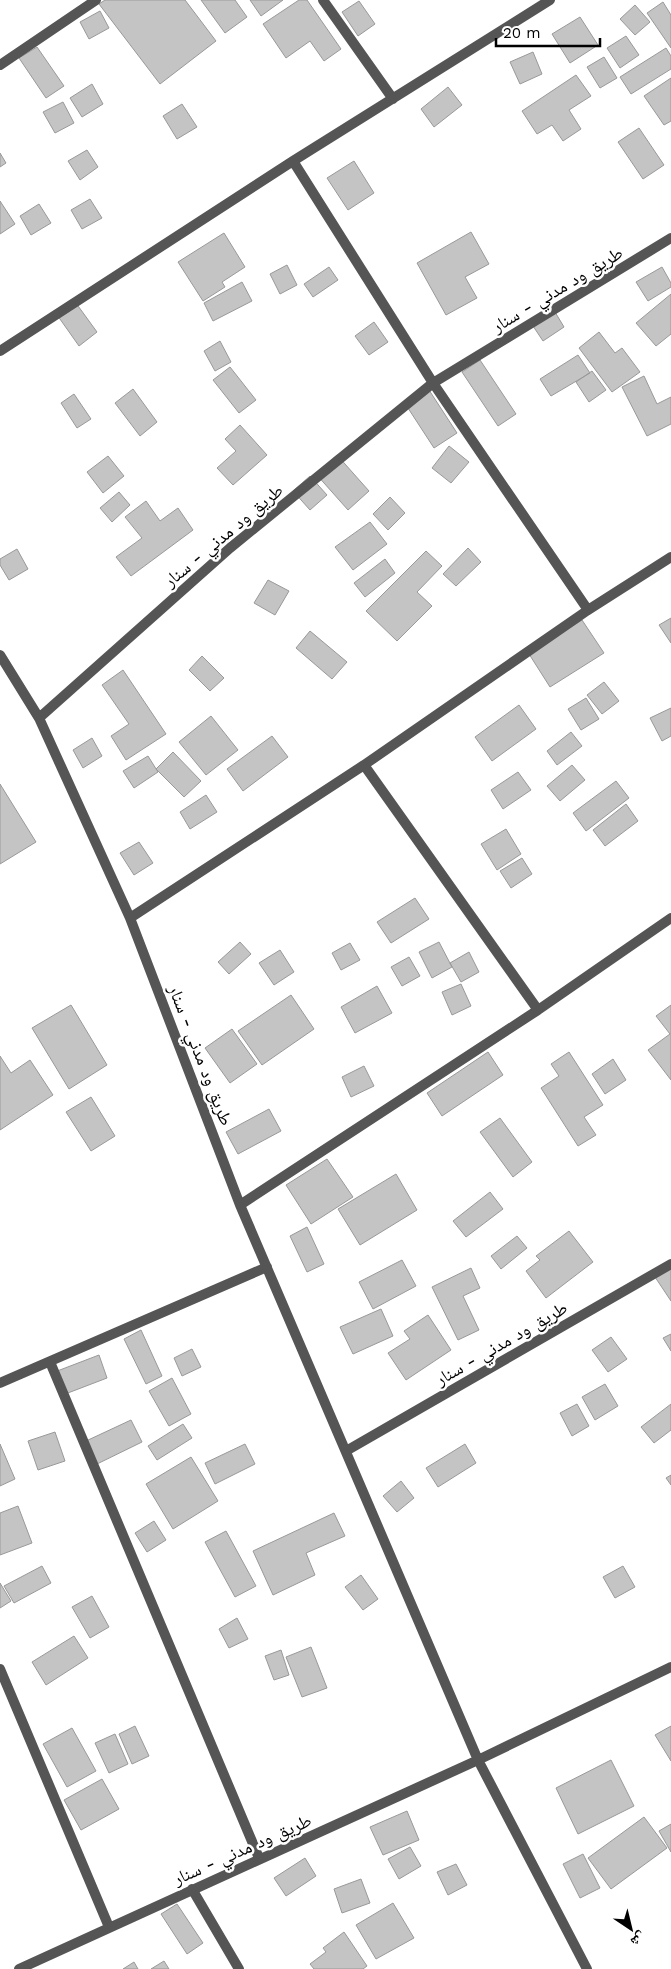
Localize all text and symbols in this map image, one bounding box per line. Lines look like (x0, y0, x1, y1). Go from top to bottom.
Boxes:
scale bar (496, 15, 600, 47)
text: 20 m (503, 24, 541, 42)
street label: طريق ود مدني - سنار (487, 242, 629, 341)
street label: طريق ود مدني - سنار (158, 479, 290, 595)
street label: طريق ود مدني - سنار (160, 981, 238, 1130)
street label: طريق ود مدني - سنار (430, 1297, 573, 1394)
street label: طريق ود مدني - سنار (169, 1809, 316, 1894)
north arrow (606, 1904, 656, 1954)
text: ش (627, 1928, 649, 1951)

